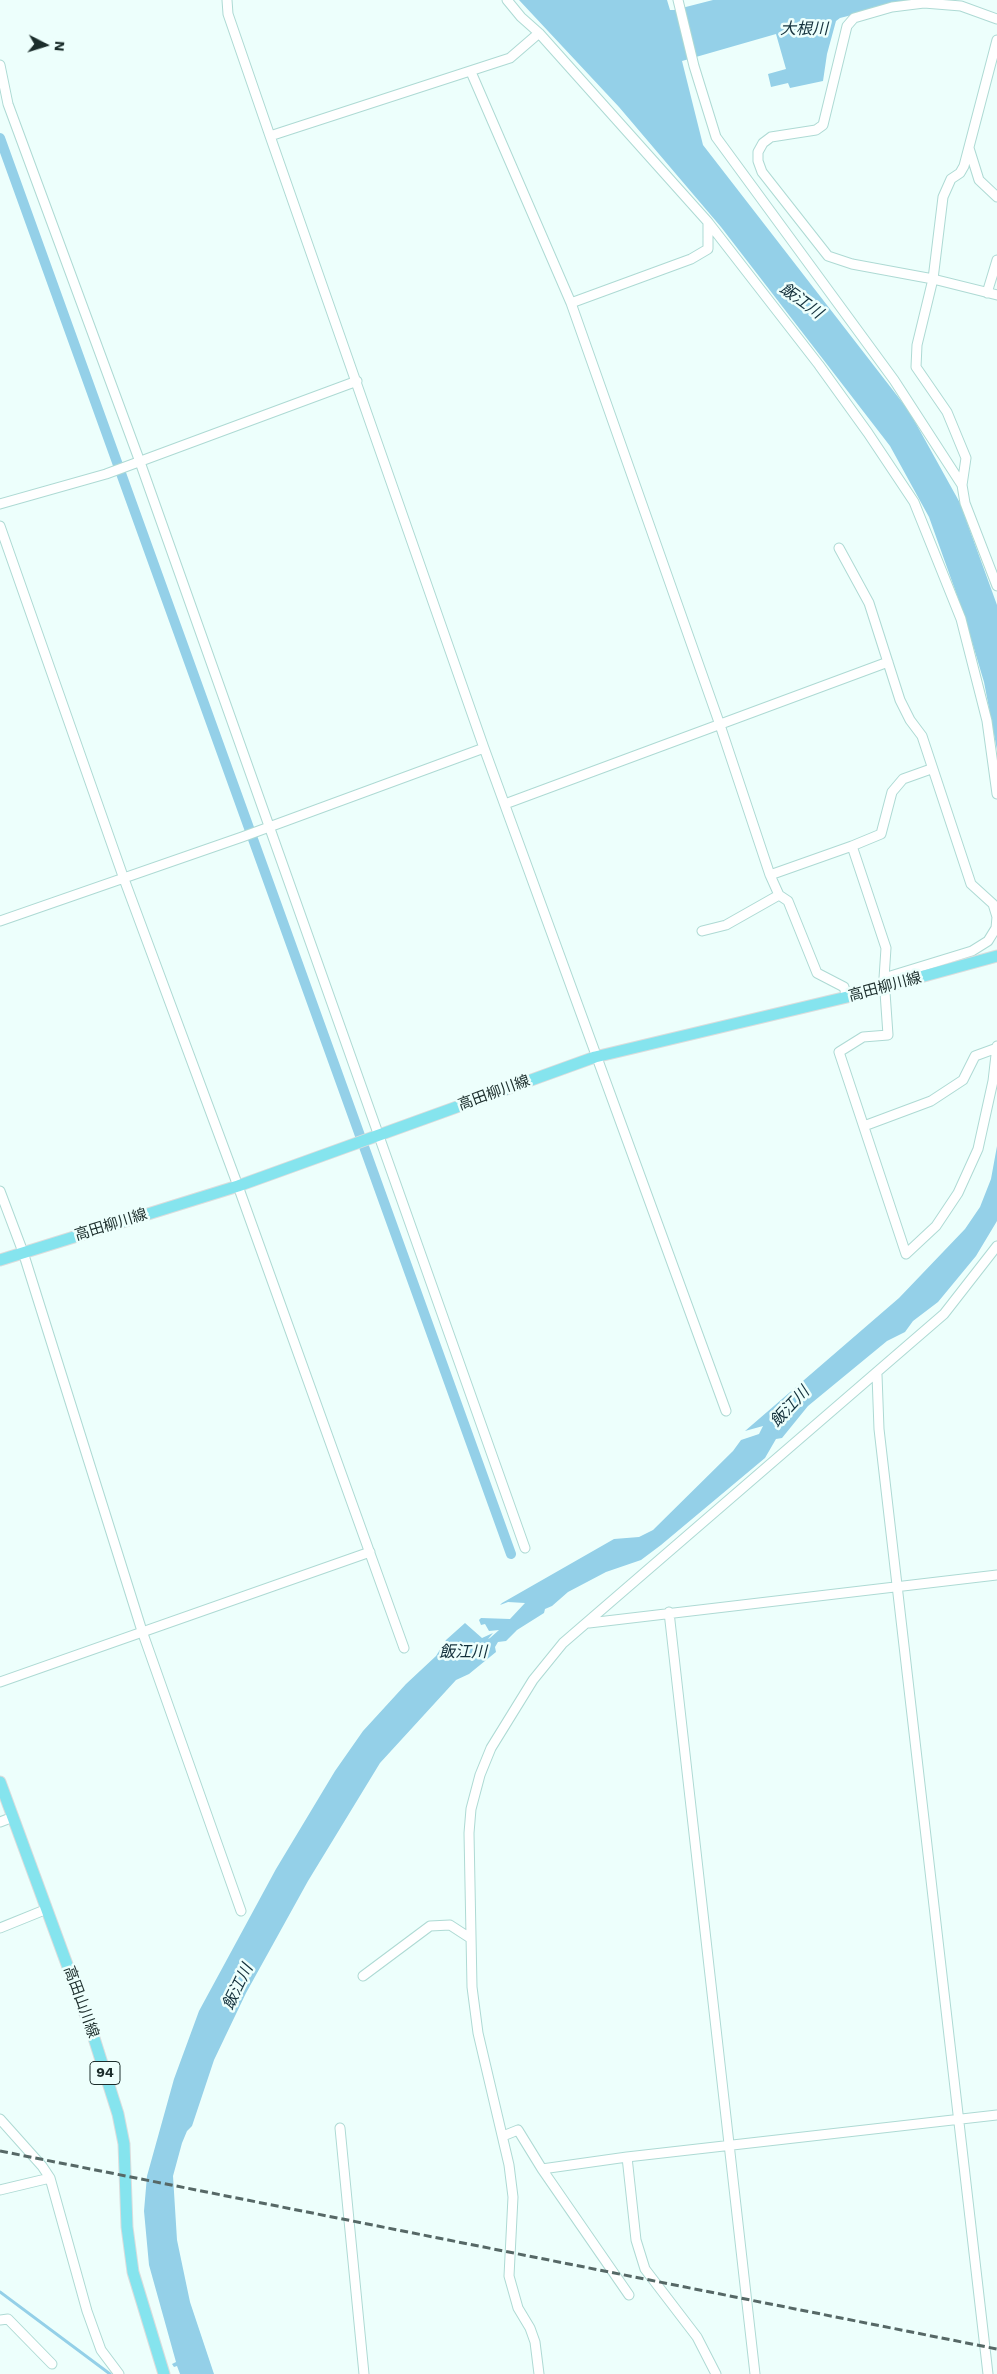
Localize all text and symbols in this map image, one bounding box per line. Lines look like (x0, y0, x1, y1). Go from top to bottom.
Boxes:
water label: 大根川 (780, 19, 828, 39)
north arrow (20, 20, 70, 70)
text: N (52, 40, 68, 52)
water label: 飯江川 (776, 279, 826, 323)
street label: 高田柳川線 (846, 969, 924, 1005)
street label: 高田柳川線 (456, 1072, 532, 1114)
street label: 高田柳川線 (73, 1205, 149, 1245)
water label: 飯江川 (767, 1383, 813, 1431)
water label: 飯江川 (439, 1642, 487, 1662)
water label: 飯江川 (219, 1961, 257, 2013)
street label: 高田山川線 (60, 1964, 102, 2040)
road number: 94 (90, 2062, 120, 2084)

